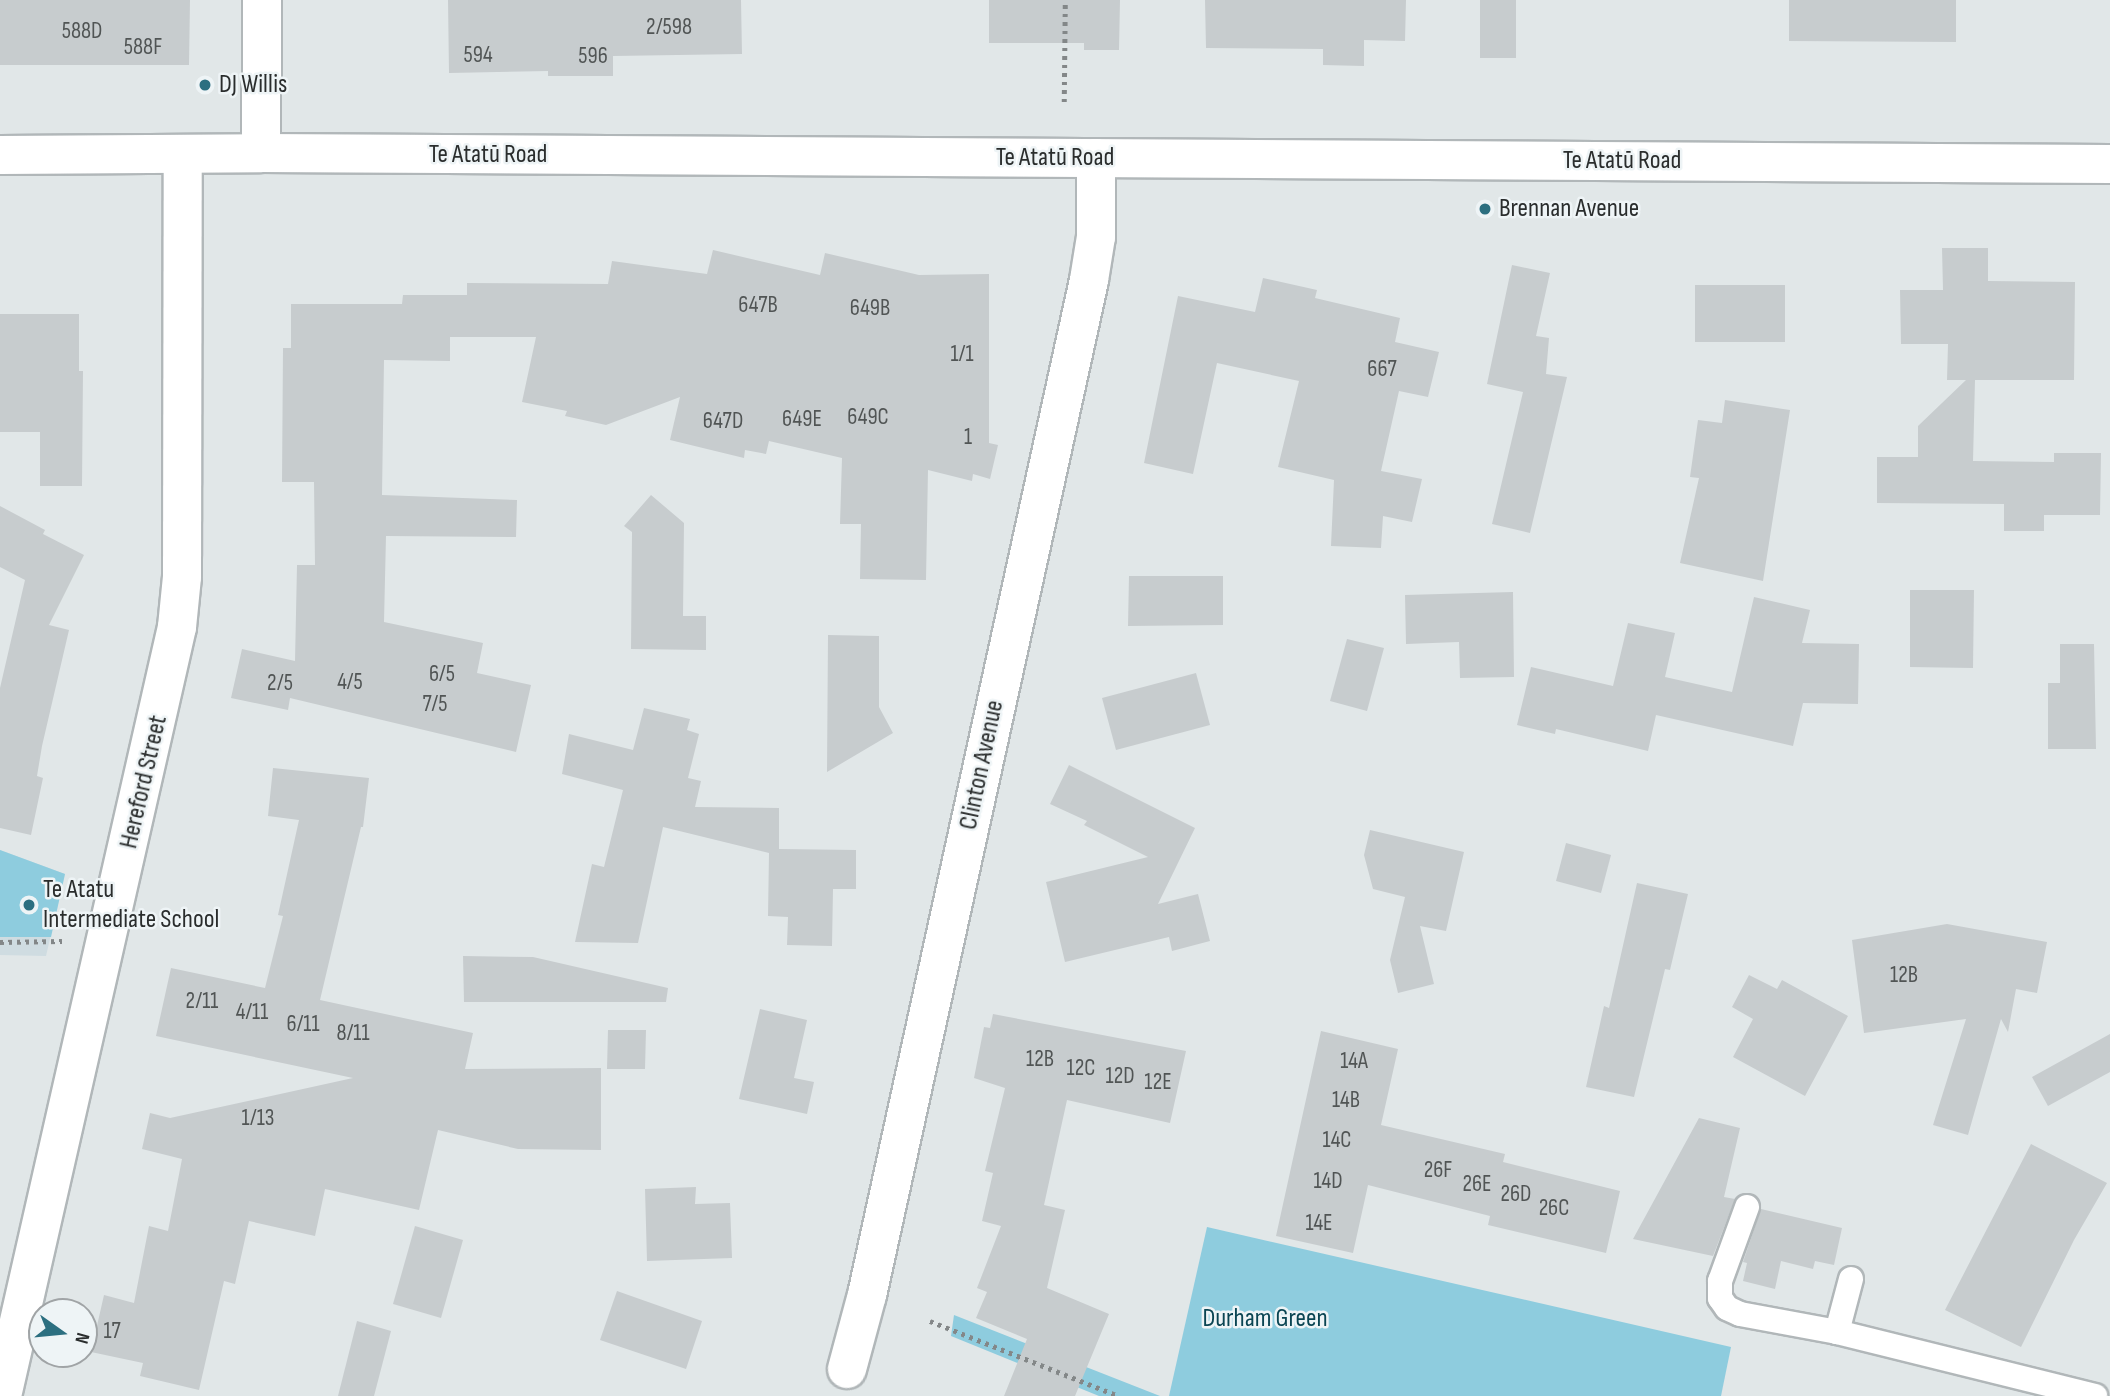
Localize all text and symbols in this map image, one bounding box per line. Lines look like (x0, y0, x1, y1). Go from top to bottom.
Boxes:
house number: 2/598 (646, 13, 692, 41)
house number: 588D (62, 17, 102, 45)
house number: 588F (124, 33, 162, 61)
house number: 594 (463, 41, 493, 69)
house number: 596 (578, 42, 608, 70)
place label: DJ Willis (219, 69, 287, 101)
marker: DJ Willis (197, 77, 213, 93)
street label: Te Atatū Road (429, 139, 547, 171)
street label: Te Atatū Road (996, 142, 1114, 174)
street label: Te Atatū Road (1563, 145, 1681, 177)
place label: Brennan Avenue (1499, 193, 1639, 225)
marker: Brennan Avenue (1477, 201, 1493, 217)
house number: 647B (738, 291, 778, 319)
house number: 649B (850, 294, 890, 322)
house number: 1/1 (950, 340, 974, 368)
house number: 667 (1367, 355, 1397, 383)
house number: 649C (847, 403, 889, 431)
house number: 649E (782, 405, 822, 433)
house number: 647D (703, 407, 743, 435)
house number: 1 (964, 423, 972, 451)
house number: 6/5 (429, 660, 455, 688)
house number: 4/5 (337, 668, 363, 696)
house number: 2/5 (267, 669, 293, 697)
house number: 7/5 (423, 690, 447, 718)
street label: Clinton Avenue (953, 697, 1011, 833)
street label: Hereford Street (114, 712, 174, 852)
place label: Te Atatu Intermediate School (43, 874, 219, 936)
marker: Te Atatu Intermediate School (21, 897, 37, 913)
house number: 12B (1890, 961, 1918, 989)
house number: 2/11 (186, 987, 218, 1015)
house number: 4/11 (236, 998, 268, 1026)
house number: 6/11 (287, 1010, 319, 1038)
house number: 8/11 (337, 1019, 369, 1047)
house number: 12B (1026, 1045, 1054, 1073)
house number: 14A (1340, 1047, 1368, 1075)
house number: 12C (1067, 1054, 1095, 1082)
house number: 12D (1105, 1062, 1135, 1090)
house number: 12E (1144, 1068, 1172, 1096)
house number: 14B (1332, 1086, 1360, 1114)
house number: 1/13 (242, 1104, 274, 1132)
house number: 14C (1323, 1126, 1351, 1154)
house number: 26F (1424, 1156, 1452, 1184)
house number: 14D (1314, 1167, 1342, 1195)
house number: 26E (1462, 1170, 1492, 1198)
house number: 26D (1501, 1180, 1531, 1208)
house number: 26C (1539, 1194, 1569, 1222)
house number: 14E (1305, 1209, 1333, 1237)
north arrow (28, 1298, 98, 1368)
park label: Durham Green (1202, 1303, 1328, 1335)
house number: 17 (103, 1317, 121, 1345)
text: N (69, 1330, 94, 1346)

